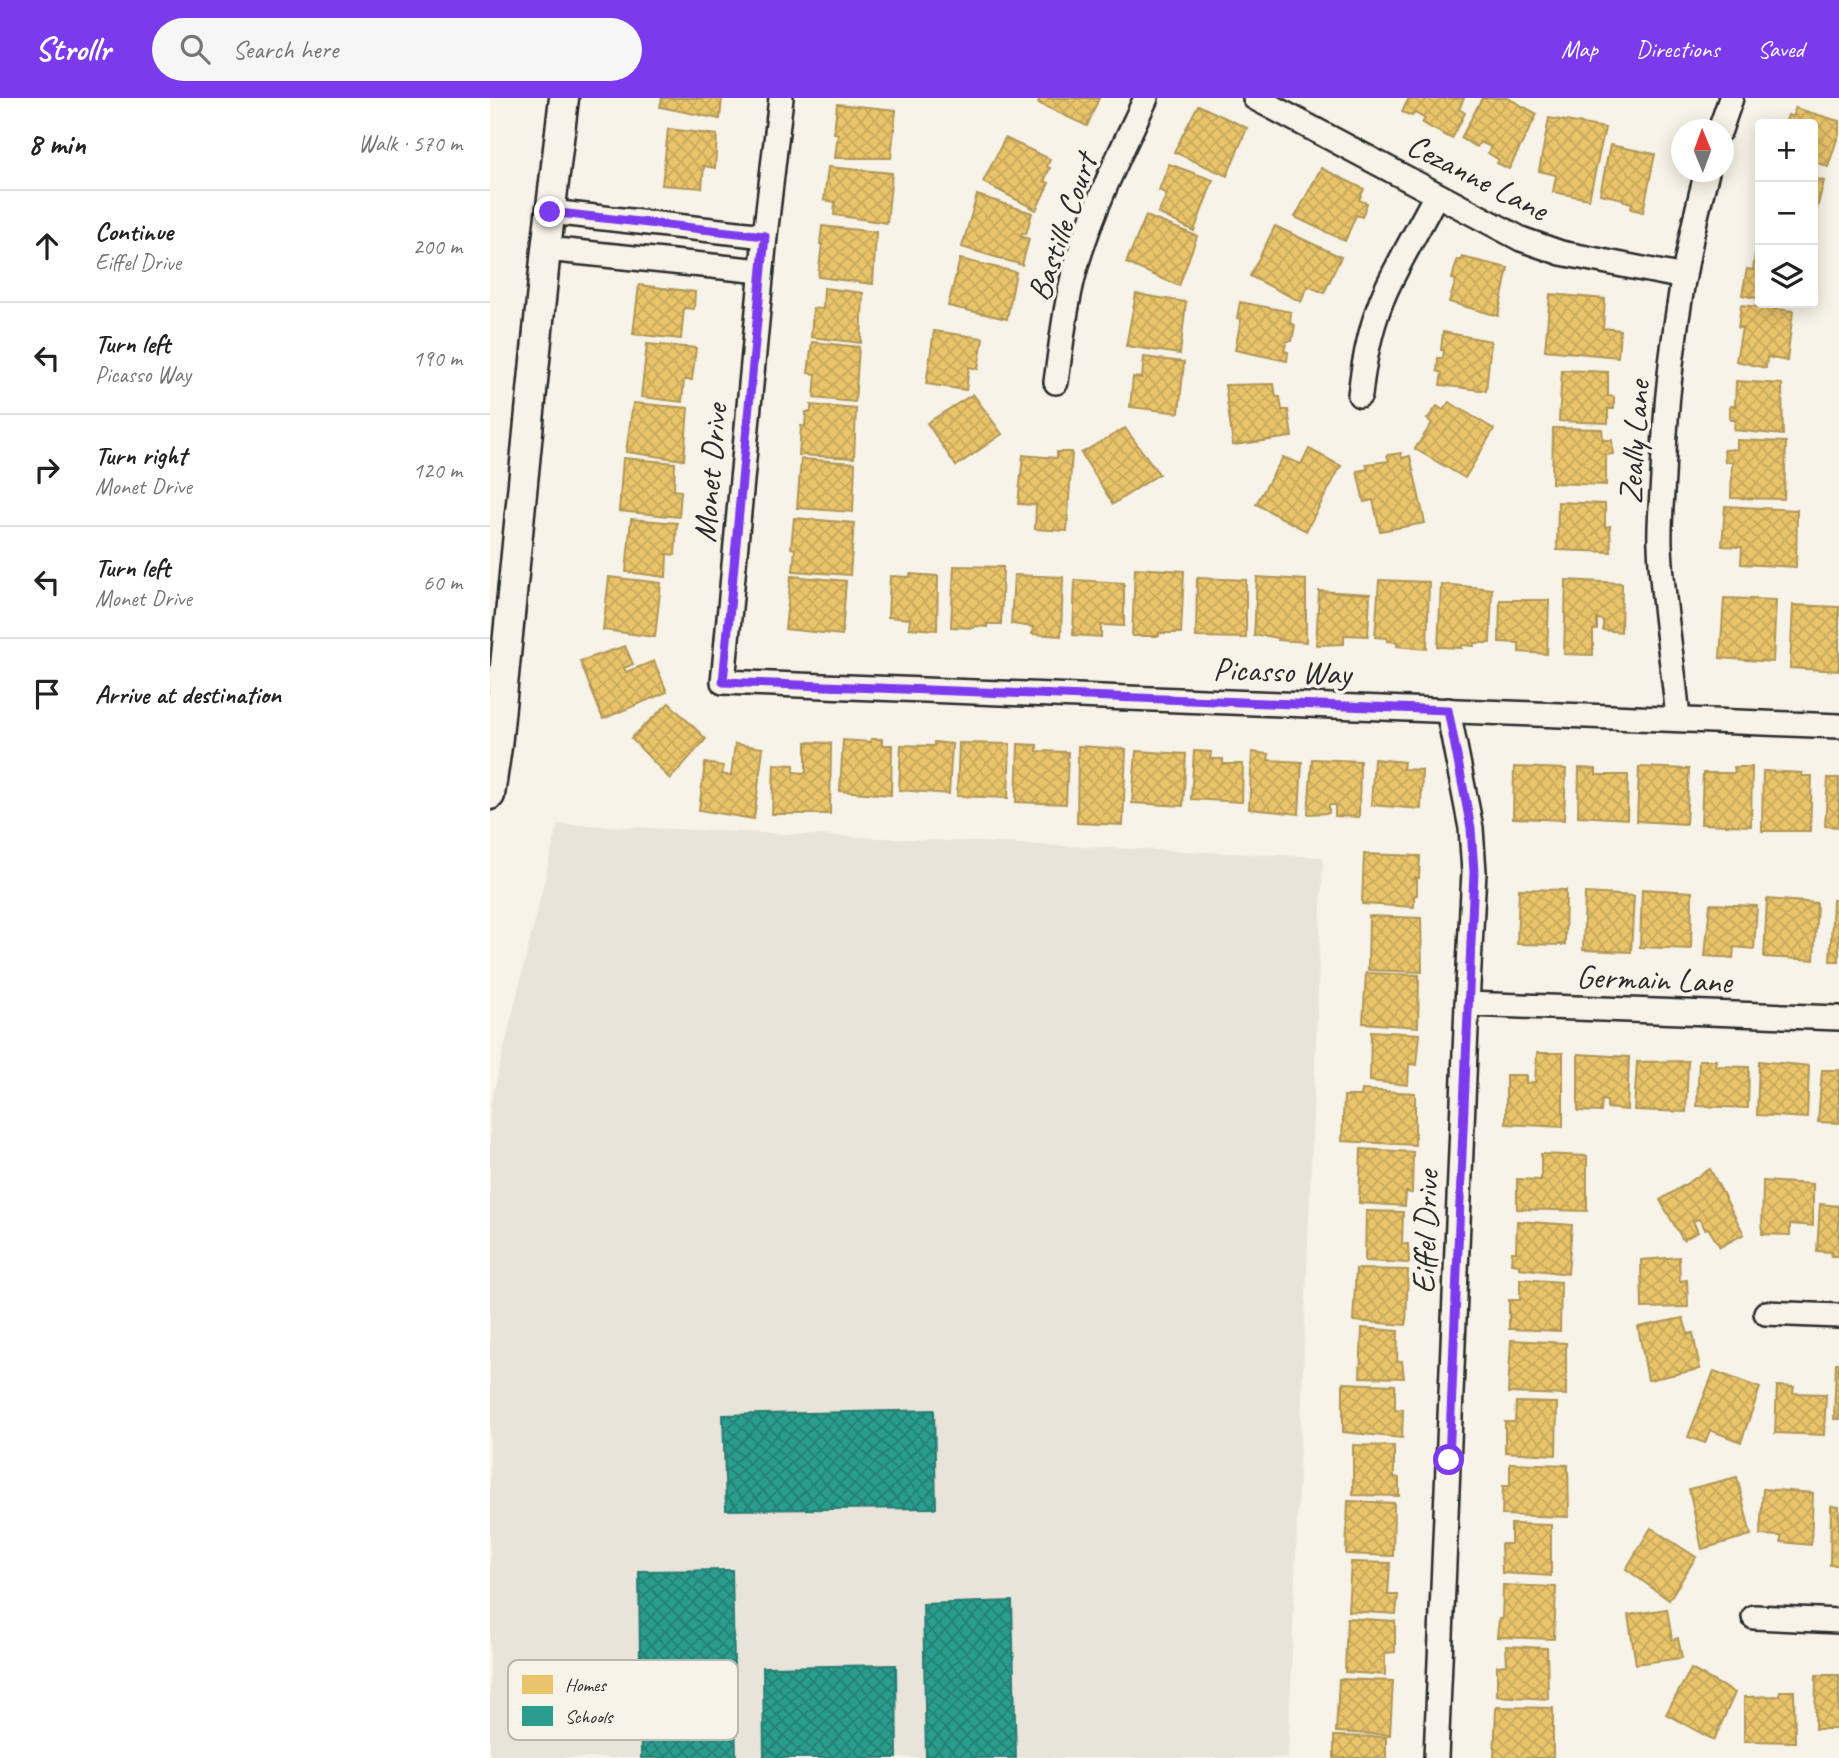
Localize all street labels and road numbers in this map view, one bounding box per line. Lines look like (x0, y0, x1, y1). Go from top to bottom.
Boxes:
street label: Cezanne Lane (1400, 124, 1557, 231)
street label: Bastille Court (1017, 145, 1108, 306)
street label: Zeally Lane (1609, 377, 1659, 505)
street label: Monet Drive (683, 400, 737, 544)
street label: Picasso Way (1212, 648, 1354, 694)
street label: Germain Lane (1576, 955, 1735, 1003)
street label: Eiffel Drive (1402, 1167, 1448, 1294)

